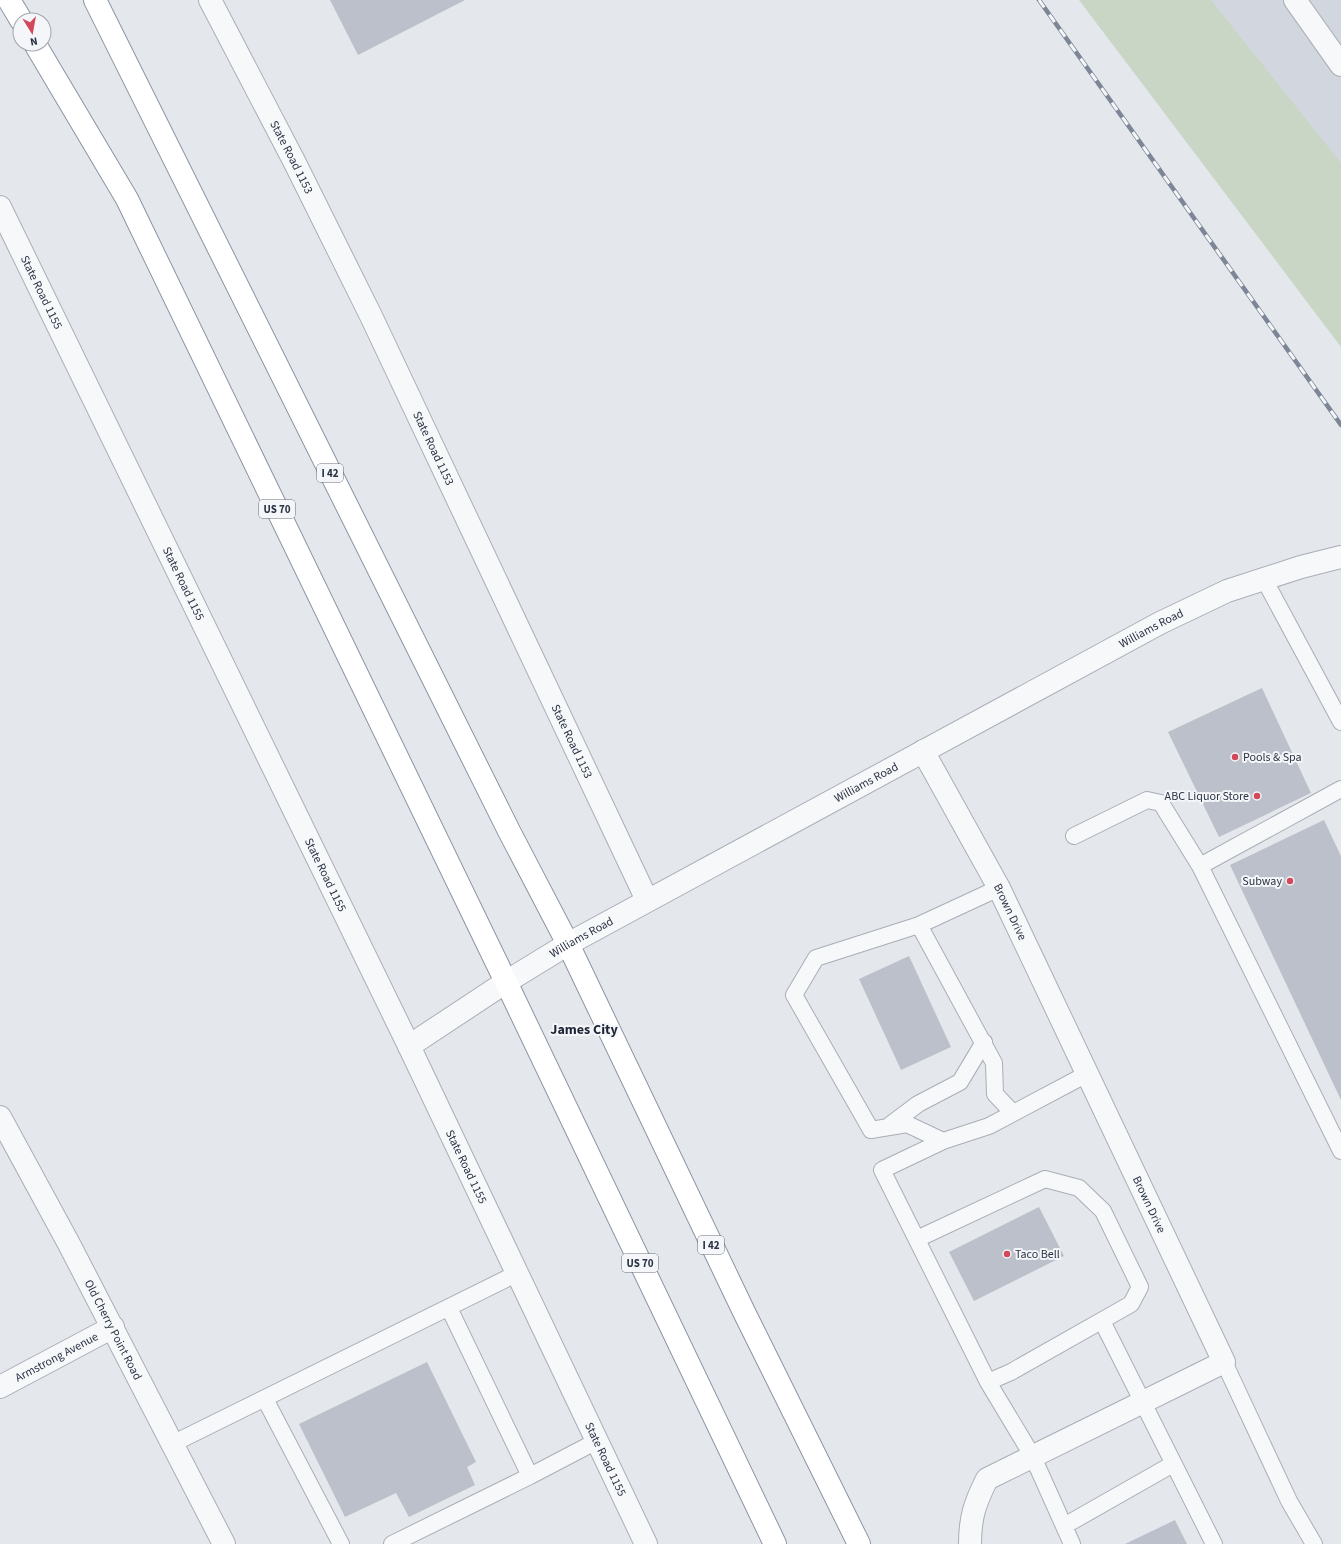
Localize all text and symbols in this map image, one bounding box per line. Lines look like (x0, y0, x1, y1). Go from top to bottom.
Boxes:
north arrow (12, 12, 52, 52)
text: N (29, 33, 39, 49)
street label: State Road 1153 (266, 117, 317, 197)
street label: State Road 1155 (16, 253, 67, 332)
street label: State Road 1153 (409, 408, 458, 488)
road number: I 42 (317, 464, 343, 482)
road number: US 70 (259, 500, 295, 518)
street label: State Road 1155 (158, 544, 209, 623)
street label: Williams Road (1116, 605, 1186, 652)
street label: State Road 1153 (547, 701, 597, 781)
place label: Pools & Spa (1243, 749, 1302, 766)
marker: Pools & Spa (1230, 752, 1240, 762)
street label: Williams Road (831, 758, 901, 807)
place label: ABC Liquor Store (1165, 788, 1249, 805)
marker: ABC Liquor Store (1252, 791, 1262, 801)
street label: State Road 1155 (300, 835, 351, 915)
place label: Subway (1242, 873, 1282, 890)
marker: Subway (1285, 876, 1295, 886)
street label: Brown Drive (989, 880, 1031, 943)
street label: Williams Road (546, 912, 616, 962)
district label: James City (550, 1020, 618, 1040)
street label: State Road 1155 (442, 1127, 491, 1207)
street label: Brown Drive (1128, 1173, 1170, 1236)
road number: I 42 (698, 1236, 724, 1254)
place label: Taco Bell (1015, 1246, 1060, 1263)
marker: Taco Bell (1002, 1249, 1012, 1259)
road number: US 70 (622, 1254, 658, 1272)
street label: Old Cherry Point Road (80, 1277, 146, 1383)
street label: Armstrong Avenue (12, 1328, 101, 1386)
street label: State Road 1155 (581, 1419, 631, 1499)

